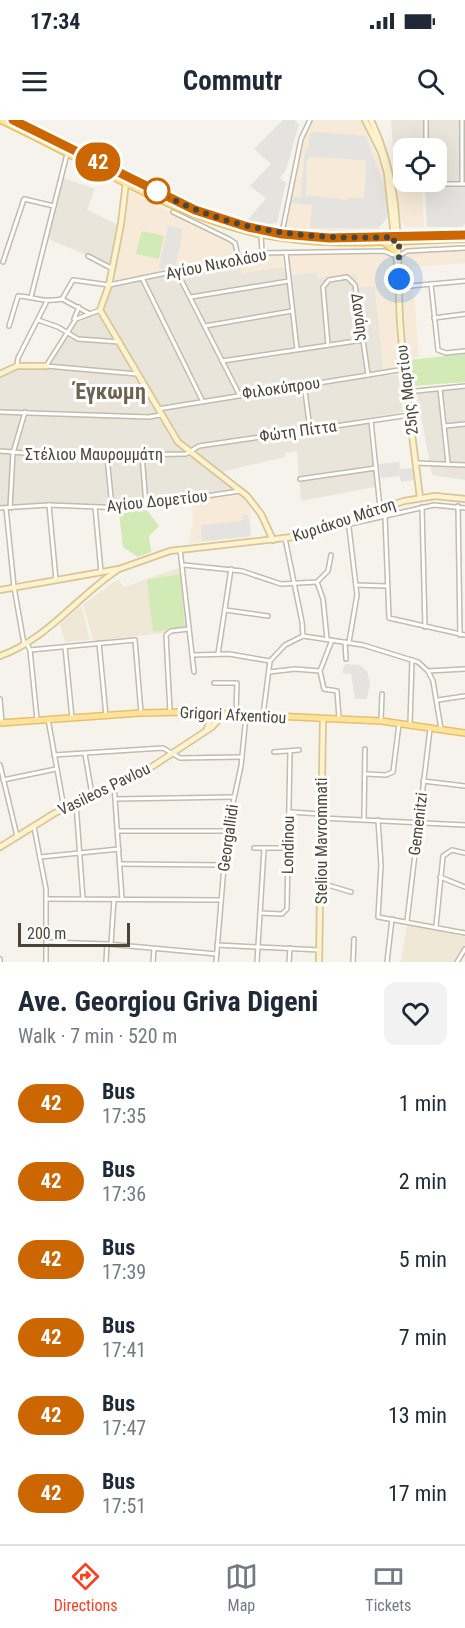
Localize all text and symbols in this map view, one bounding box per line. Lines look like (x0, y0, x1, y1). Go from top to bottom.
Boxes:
text: 17:34 (30, 9, 81, 34)
icon: menu (18, 65, 51, 98)
text: Commutr (183, 65, 282, 97)
icon: search (414, 65, 447, 98)
map controls (393, 138, 447, 192)
button: locate (393, 138, 447, 192)
line badge: 42 (71, 142, 125, 182)
text: 42 (87, 150, 109, 174)
unlabelled marker (144, 178, 170, 204)
street label: Αγίου Νικολάου (164, 245, 268, 283)
your location (384, 264, 414, 294)
street label: Δανάης (347, 292, 373, 342)
street label: 25ης Μαρτίου (392, 344, 422, 436)
street label: Φιλοκύπρου (241, 373, 321, 403)
district label: Έγκωμη (71, 379, 146, 404)
street label: Φώτη Πίττα (258, 416, 338, 446)
street label: Στέλιου Μαυρομμάτη (25, 445, 163, 464)
street label: Αγίου Δομετίου (106, 486, 208, 516)
street label: Κυριάκου Μάτση (290, 494, 398, 546)
street label: Grigori Afxentiou (179, 703, 287, 727)
street label: Vasileos Pavlou (55, 759, 153, 819)
street label: Steliou Mavrommati (312, 778, 331, 904)
street label: Gemenitzi (405, 791, 431, 857)
street label: Georgallidi (214, 803, 242, 873)
street label: Londinou (278, 816, 298, 874)
scale bar (18, 920, 130, 947)
text: 200 m (27, 924, 66, 943)
button: heart (384, 982, 447, 1045)
text: Ave. Georgiou Griva Digeni (18, 985, 318, 1018)
text: Walk · 7 min · 520 m (18, 1024, 177, 1048)
text: Bus (102, 1079, 135, 1104)
text: 42 (40, 1091, 62, 1115)
text: 1 min (399, 1091, 447, 1116)
text: 17:35 (102, 1104, 146, 1128)
text: Bus (102, 1157, 135, 1182)
text: 42 (40, 1169, 62, 1193)
text: 2 min (399, 1169, 447, 1194)
text: 17:36 (102, 1182, 146, 1206)
text: Bus (102, 1235, 135, 1260)
text: 42 (40, 1247, 62, 1271)
text: 5 min (399, 1247, 447, 1272)
text: 17:39 (102, 1260, 146, 1284)
text: Bus (102, 1313, 135, 1338)
text: 42 (40, 1325, 62, 1349)
text: 7 min (399, 1325, 447, 1350)
text: 17:41 (102, 1338, 146, 1362)
text: Bus (102, 1391, 135, 1416)
text: 42 (40, 1403, 62, 1427)
text: 13 min (388, 1403, 447, 1428)
text: 17:47 (102, 1416, 146, 1440)
text: Bus (102, 1469, 135, 1494)
text: 42 (40, 1481, 62, 1505)
text: 17 min (388, 1481, 447, 1506)
text: 17:51 (102, 1494, 146, 1518)
tab: Directions (54, 1560, 118, 1615)
tab: Map (225, 1560, 258, 1615)
tab: Tickets (365, 1560, 411, 1615)

